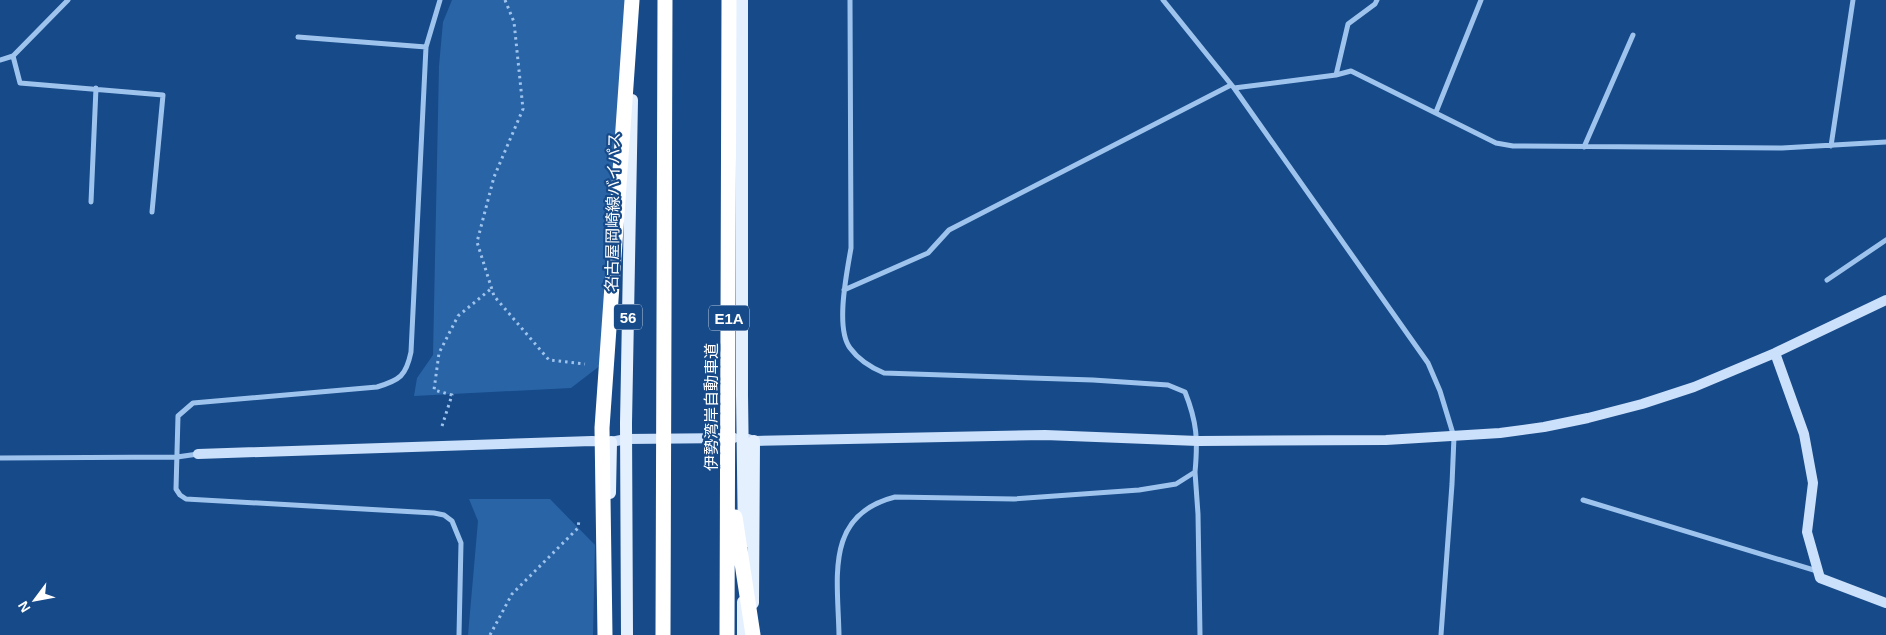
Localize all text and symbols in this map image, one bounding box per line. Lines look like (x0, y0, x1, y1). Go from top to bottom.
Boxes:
street label: 名古屋岡崎線バイパス (603, 132, 623, 292)
road number: 56 (614, 304, 642, 330)
road number: E1A (709, 306, 749, 330)
street label: 伊勢湾岸自動車道 (703, 343, 720, 471)
north arrow (10, 575, 60, 625)
text: N (15, 598, 33, 615)

